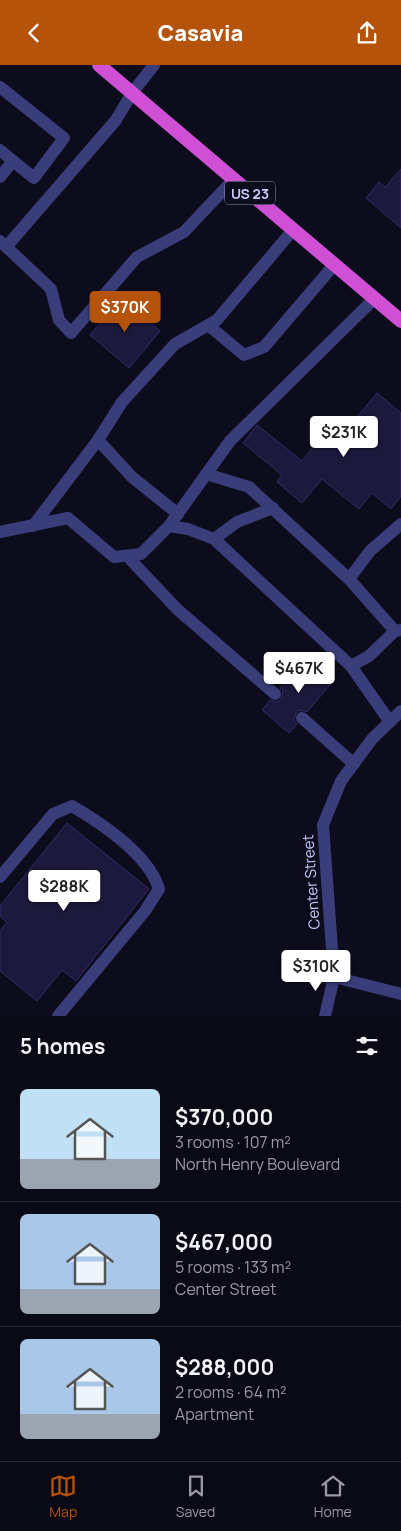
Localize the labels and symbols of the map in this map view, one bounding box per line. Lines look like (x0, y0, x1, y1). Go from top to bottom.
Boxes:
road number: US 23 (225, 181, 275, 205)
pin: $370K (90, 291, 160, 333)
pin: $231K (309, 415, 379, 458)
pin: $467K (264, 651, 334, 694)
street label: Center Street (297, 834, 325, 930)
pin: $288K (29, 869, 99, 912)
pin: $310K (281, 949, 351, 992)

